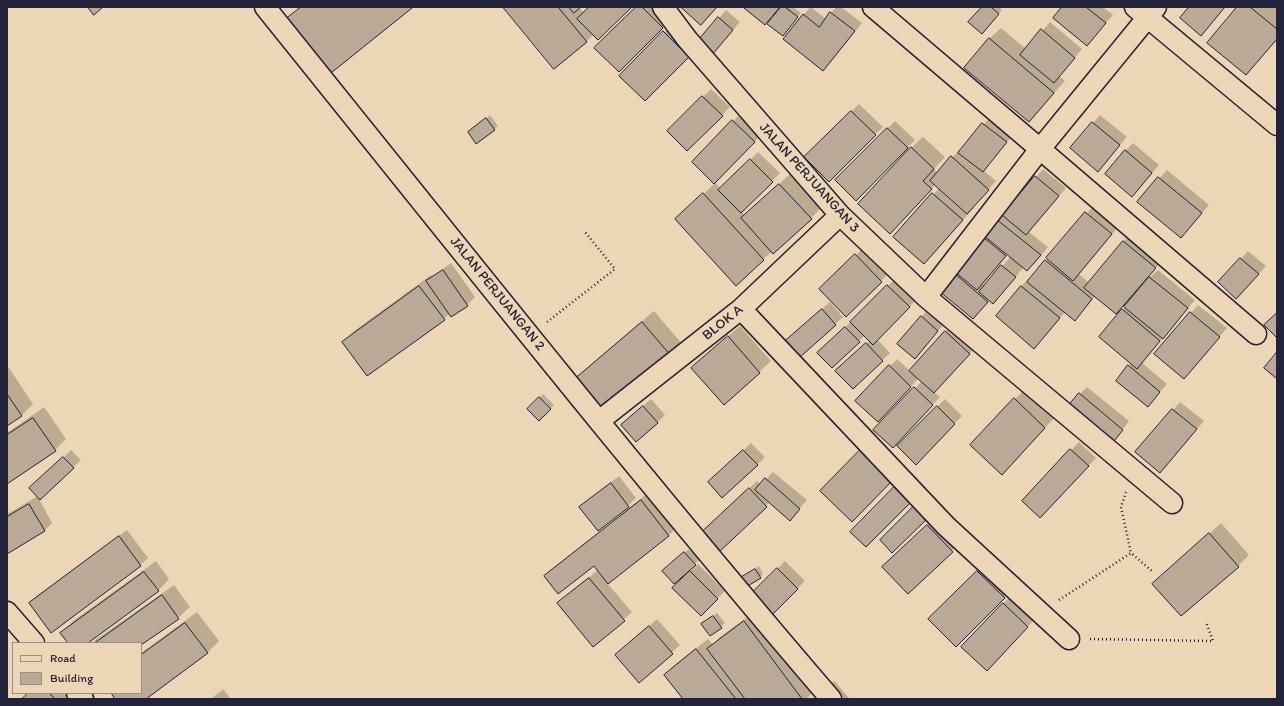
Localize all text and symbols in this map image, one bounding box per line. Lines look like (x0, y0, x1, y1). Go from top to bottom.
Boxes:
street label: JALAN PERJUANGAN 3 (755, 120, 863, 236)
street label: JALAN PERJUANGAN 2 (446, 234, 548, 354)
street label: BLOK A (699, 302, 747, 344)
legend (12, 642, 142, 694)
text: Road (50, 651, 76, 665)
text: Building (50, 671, 93, 685)

